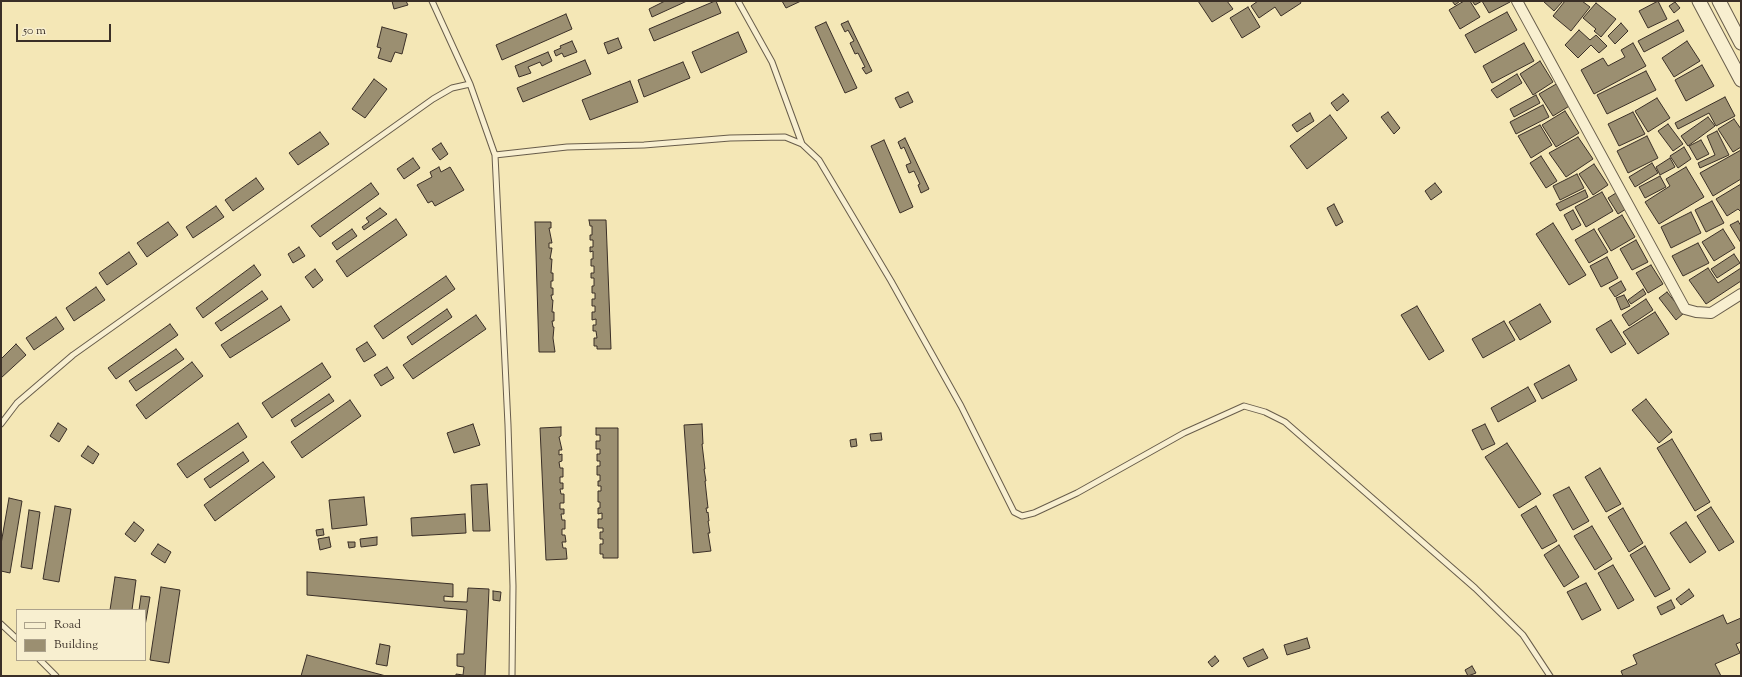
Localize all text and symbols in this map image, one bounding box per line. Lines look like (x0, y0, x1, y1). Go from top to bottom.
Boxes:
scale bar (18, 16, 113, 42)
text: 50 m (23, 22, 46, 40)
legend (16, 609, 146, 661)
text: Road (54, 616, 81, 634)
text: Building (54, 636, 98, 654)

